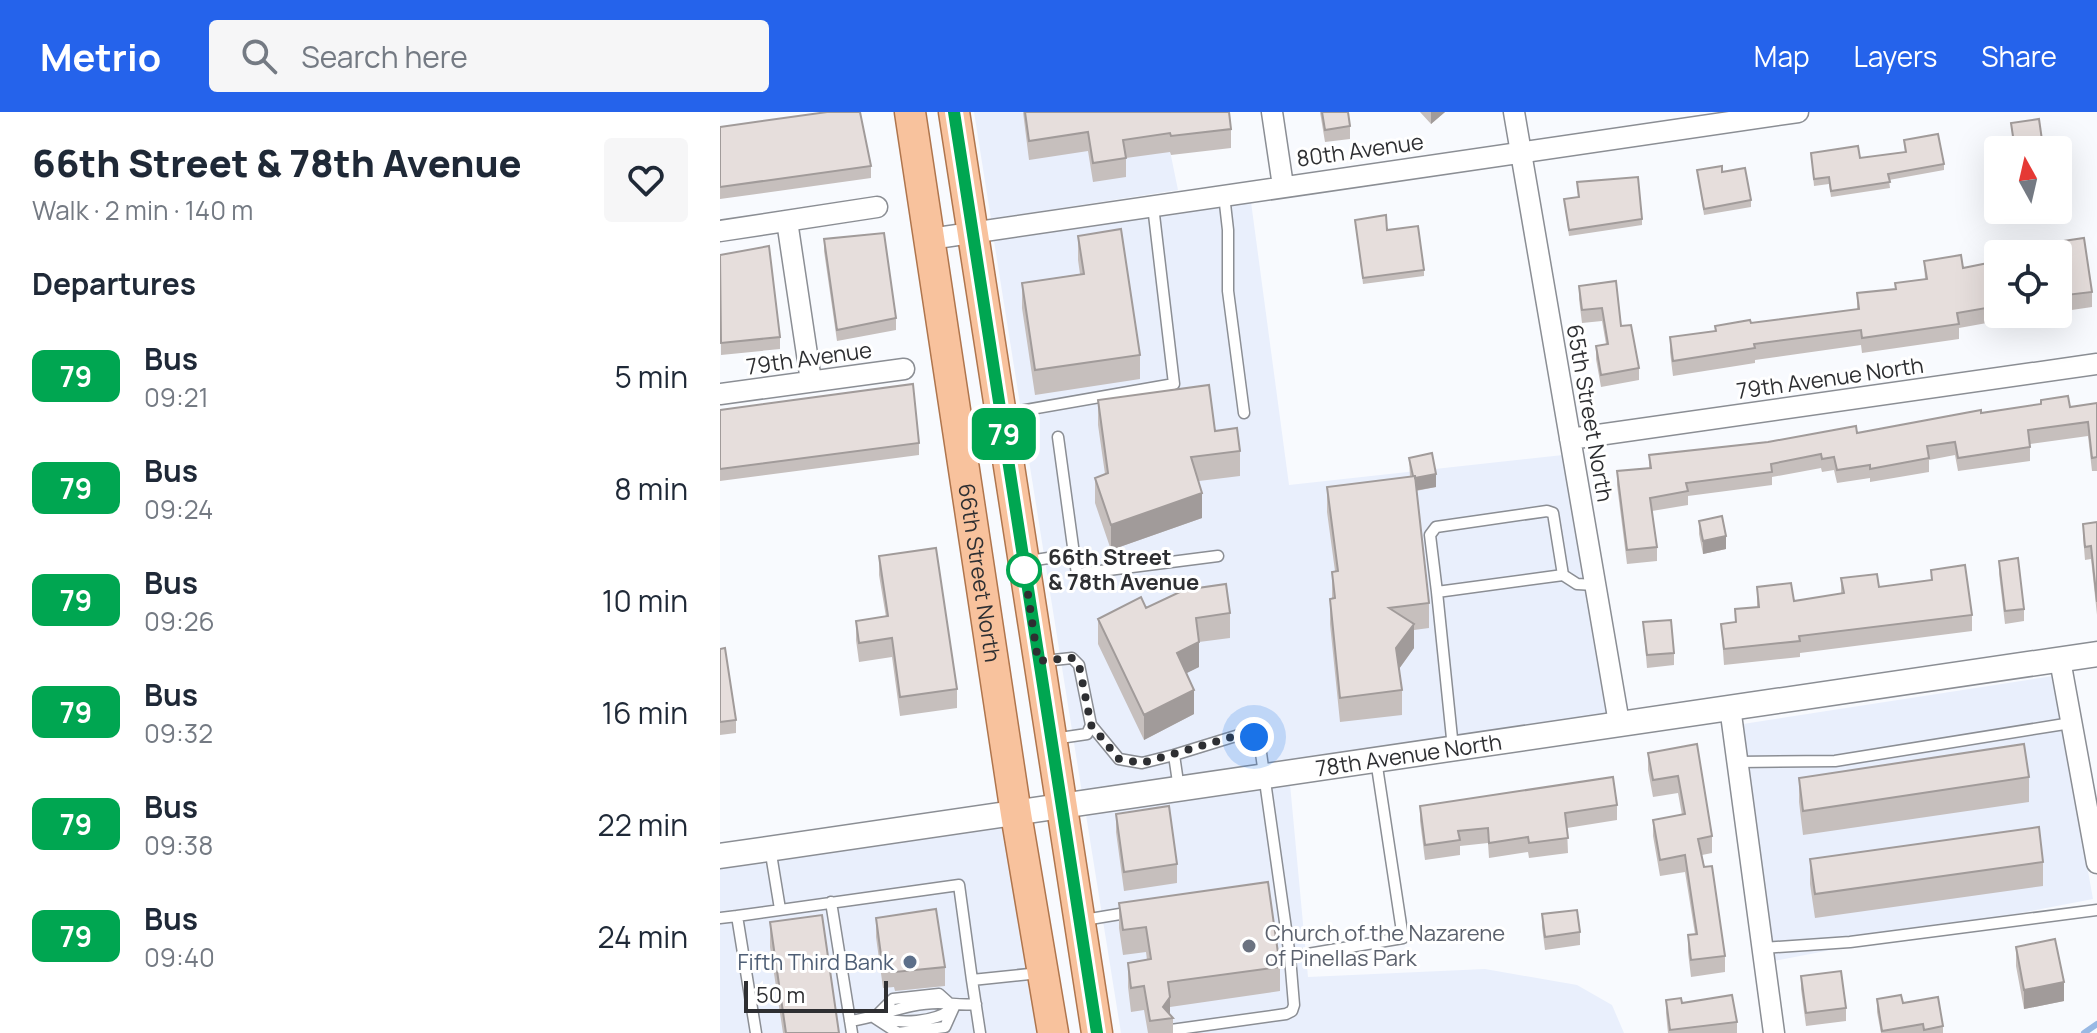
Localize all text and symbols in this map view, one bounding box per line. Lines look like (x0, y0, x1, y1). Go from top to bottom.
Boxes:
search box (209, 20, 769, 92)
text: Metrio (40, 30, 161, 82)
icon: search (237, 34, 281, 78)
text: Search here (301, 36, 468, 77)
text: Map (1754, 37, 1810, 75)
text: Layers (1854, 37, 1937, 75)
text: Share (1981, 37, 2057, 75)
street label: 80th Avenue (1295, 126, 1425, 174)
text: 66th Street & 78th Avenue (32, 136, 522, 188)
north arrow (1984, 136, 2072, 224)
map controls (1984, 136, 2072, 328)
button: heart (604, 138, 688, 222)
text: Walk · 2 min · 140 m (32, 192, 253, 228)
button: locate (1984, 240, 2072, 328)
text: Departures (32, 263, 196, 304)
street label: 65th Street North (1560, 322, 1620, 504)
street label: 79th Avenue (744, 334, 874, 382)
text: Bus (144, 338, 198, 379)
street label: 79th Avenue North (1735, 350, 1925, 406)
text: 5 min (614, 356, 688, 397)
text: 79 (60, 357, 92, 395)
text: 09:21 (144, 379, 209, 415)
line badge: 79 (968, 408, 1040, 460)
text: 79 (988, 415, 1020, 453)
text: Bus (144, 450, 198, 491)
text: 8 min (614, 468, 688, 509)
text: 79 (60, 469, 92, 507)
street label: 66th Street North (951, 481, 1008, 664)
text: 09:24 (144, 491, 213, 527)
place label: 66th Street & 78th Avenue (1048, 542, 1199, 597)
marker: 66th Street & 78th Avenue (1007, 553, 1041, 587)
text: Bus (144, 562, 198, 603)
text: 10 min (602, 580, 688, 621)
text: 79 (60, 581, 92, 619)
text: 09:26 (144, 603, 215, 639)
text: Bus (144, 674, 198, 715)
text: 16 min (601, 692, 688, 733)
text: 79 (60, 693, 92, 731)
text: 09:32 (144, 715, 213, 751)
your location (1234, 717, 1274, 757)
street label: 78th Avenue North (1314, 727, 1504, 783)
text: Bus (144, 786, 198, 827)
text: 22 min (598, 804, 688, 845)
text: 79 (60, 805, 92, 843)
text: 09:38 (144, 827, 213, 863)
text: Bus (144, 898, 198, 939)
text: 24 min (598, 916, 688, 957)
text: 79 (60, 917, 92, 955)
place label: Church of the Nazarene of Pinellas Park (1265, 918, 1505, 973)
marker: Church of the Nazarene of Pinellas Park (1240, 937, 1258, 955)
text: 09:40 (144, 939, 215, 975)
place label: Fifth Third Bank (738, 947, 895, 977)
marker: Fifth Third Bank (901, 953, 919, 971)
scale bar (744, 977, 888, 1013)
text: 50 m (756, 980, 805, 1010)

